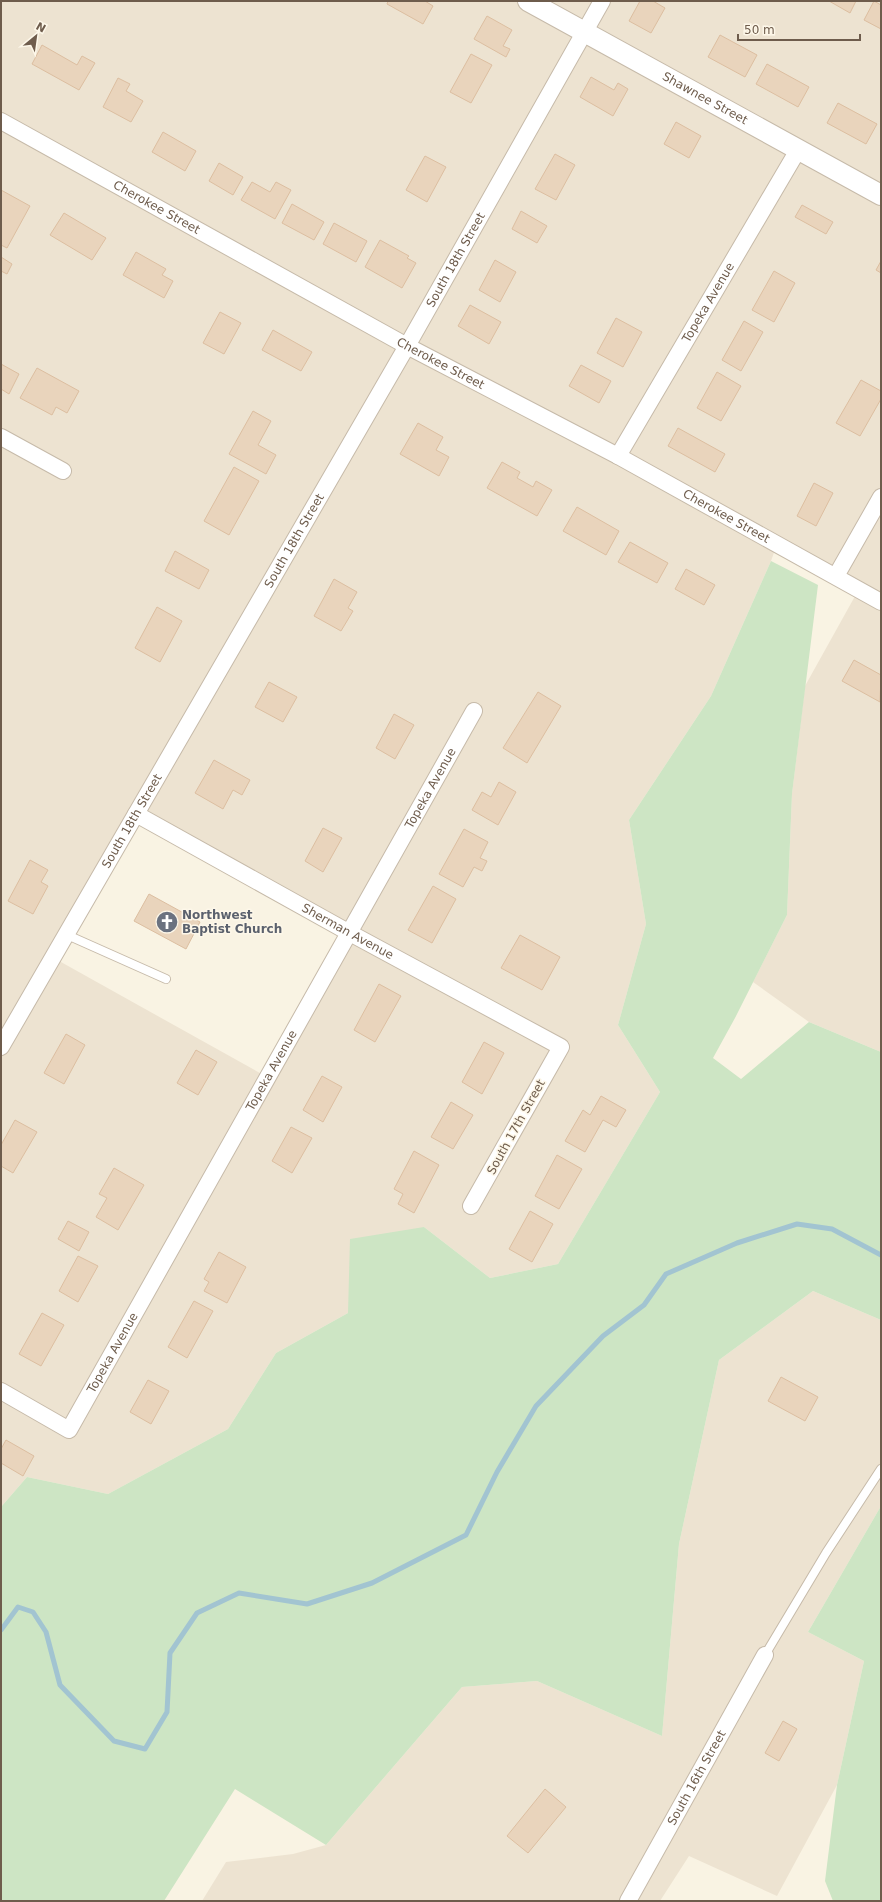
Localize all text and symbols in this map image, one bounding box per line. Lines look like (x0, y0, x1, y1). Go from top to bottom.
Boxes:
north arrow (16, 16, 56, 56)
scale bar (738, 16, 860, 42)
text: N (33, 20, 48, 36)
text: 50 m (744, 23, 775, 37)
street label: Shawnee Street (660, 69, 750, 127)
street label: Cherokee Street (111, 178, 203, 237)
street label: South 18th Street (423, 210, 488, 310)
street label: Topeka Avenue (679, 260, 737, 346)
street label: Cherokee Street (394, 335, 487, 392)
street label: Cherokee Street (680, 486, 772, 546)
street label: South 18th Street (261, 491, 327, 590)
street label: Topeka Avenue (402, 745, 459, 832)
street label: South 18th Street (99, 771, 165, 871)
street label: Sherman Avenue (299, 901, 396, 962)
place label: Northwest Baptist Church (182, 908, 282, 936)
church icon: Northwest Baptist Church (154, 909, 180, 935)
street label: Topeka Avenue (243, 1028, 300, 1114)
street label: South 17th Street (484, 1077, 548, 1177)
street label: Topeka Avenue (84, 1310, 141, 1396)
street label: South 16th Street (665, 1728, 729, 1828)

